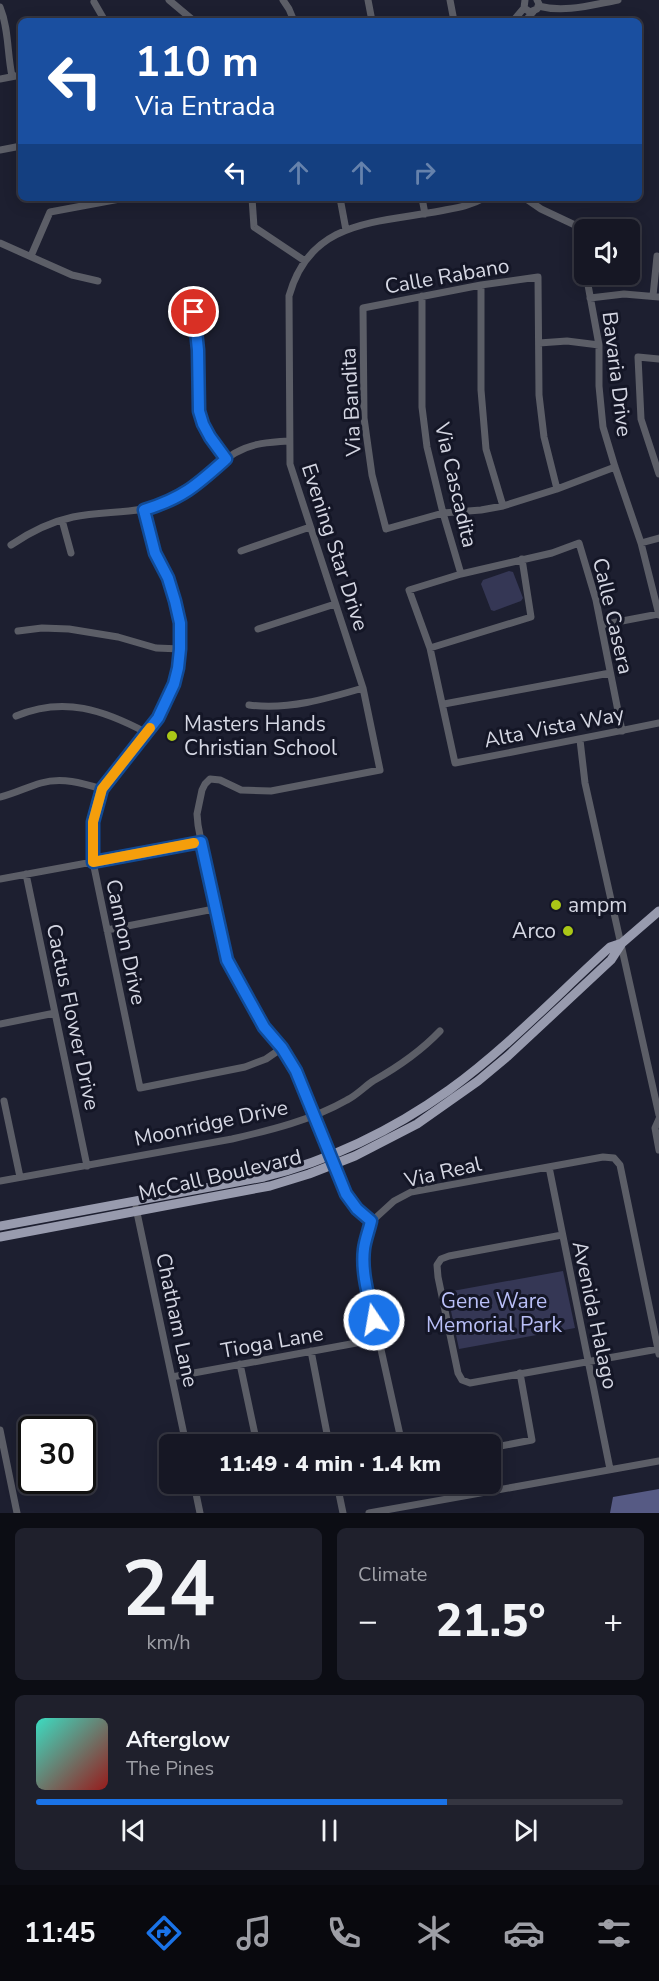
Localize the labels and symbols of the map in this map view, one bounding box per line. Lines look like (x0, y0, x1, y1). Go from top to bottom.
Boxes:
street label: Calle Rabano (383, 251, 511, 301)
pin (168, 286, 219, 337)
street label: Bavaria Drive (595, 310, 639, 438)
street label: Via Bandita (334, 347, 368, 458)
street label: Via Cascadita (428, 419, 484, 550)
street label: Evening Star Drive (295, 460, 375, 634)
street label: Calle Casera (586, 555, 640, 677)
street label: Alta Vista Way (482, 700, 627, 754)
place label: Masters Hands Christian School (184, 710, 338, 762)
marker: Masters Hands Christian School (165, 729, 179, 743)
street label: Cannon Drive (99, 877, 153, 1007)
place label: ampm (568, 891, 627, 919)
marker: ampm (549, 898, 563, 912)
place label: Arco (512, 917, 556, 945)
street label: Cactus Flower Drive (40, 921, 106, 1113)
marker: Arco (561, 924, 575, 938)
street label: Moonridge Drive (132, 1093, 290, 1153)
street label: McCall Boulevard (136, 1143, 304, 1207)
street label: Via Real (401, 1149, 485, 1195)
street label: Avenida Halago (566, 1238, 624, 1392)
street label: Chatham Lane (149, 1250, 205, 1390)
park label: Gene Ware Memorial Park (426, 1287, 562, 1339)
position arrow (342, 1288, 406, 1352)
street label: Tioga Lane (219, 1319, 325, 1365)
speed limit sign: 30 (18, 1416, 96, 1494)

